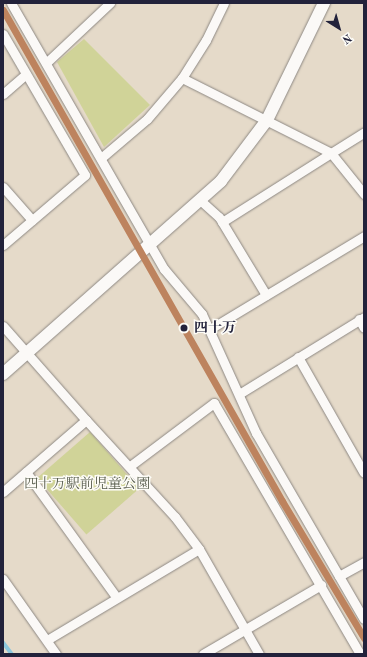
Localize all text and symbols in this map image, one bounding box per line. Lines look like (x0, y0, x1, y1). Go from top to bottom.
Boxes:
north arrow (319, 8, 359, 48)
text: N (340, 31, 353, 45)
place label: 四十万 (194, 320, 236, 336)
marker: 四十万 (177, 321, 191, 335)
park label: 四十万駅前児童公園 (24, 476, 150, 492)

